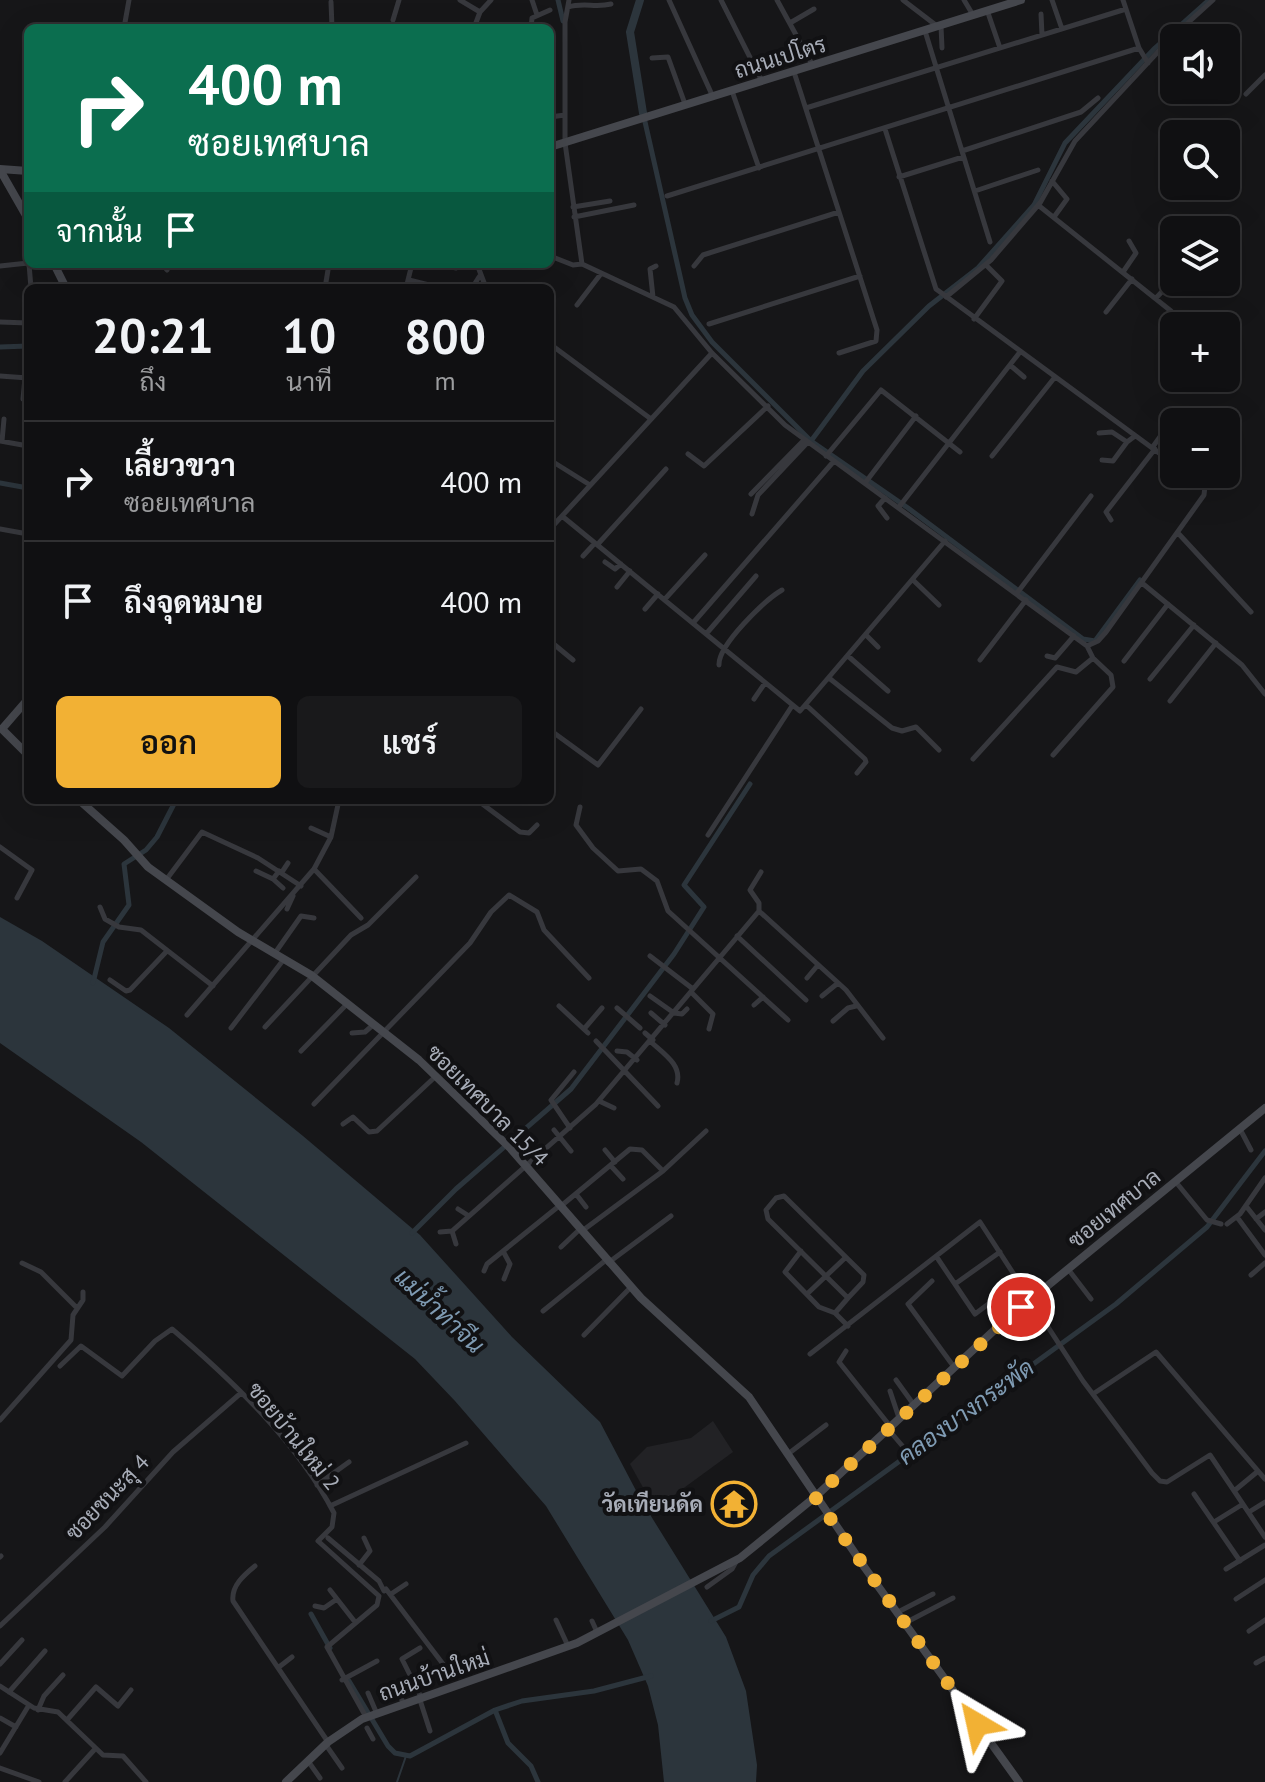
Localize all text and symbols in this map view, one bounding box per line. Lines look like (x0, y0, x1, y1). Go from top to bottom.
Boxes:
map controls (1160, 24, 1240, 488)
button: sound (1160, 24, 1240, 104)
street label: ถนนเปโตร (731, 30, 829, 84)
text: 400 m (188, 48, 343, 120)
icon: right (56, 56, 160, 160)
text: ซอยเทศบาล (188, 119, 370, 166)
button: search (1160, 120, 1240, 200)
icon: arrive (159, 208, 203, 252)
text: จากนั้น (56, 211, 143, 250)
button: layers (1160, 216, 1240, 296)
text: 20:21 (92, 304, 214, 366)
text: 10 (282, 304, 336, 366)
text: 800 (404, 305, 486, 367)
button: + (1160, 312, 1240, 392)
text: m (435, 364, 456, 397)
text: ถึง (139, 365, 166, 398)
text: นาที (286, 365, 332, 398)
button: − (1160, 408, 1240, 488)
text: เลี้ยวขวา (124, 445, 236, 484)
icon: right (56, 459, 100, 503)
text: 400 m (441, 462, 522, 501)
text: ซอยเทศบาล (124, 486, 255, 519)
icon: arrive (56, 579, 100, 623)
text: ถึงจุดหมาย (124, 582, 263, 621)
text: 400 m (441, 582, 522, 621)
button: ออก (56, 696, 281, 788)
button: แชร์ (297, 696, 522, 788)
street label: ซอยเทศบาล 15/4 (421, 1038, 555, 1172)
street label: ซอยเทศบาล (1062, 1162, 1166, 1254)
water label: แม่น้ำท่าจีน (388, 1258, 493, 1360)
pin (987, 1273, 1055, 1341)
icon: arrive (999, 1285, 1043, 1329)
water label: คลองบางกระพัด (891, 1352, 1040, 1471)
street label: ซอยบ้านใหม่ 2 (242, 1376, 346, 1496)
street label: ซอยชนะสุ 4 (59, 1448, 156, 1547)
temple icon: วัดเทียนดัด (710, 1480, 758, 1528)
place label: วัดเทียนดัด (601, 1490, 703, 1518)
street label: ถนนบ้านใหม่ (375, 1643, 493, 1707)
position arrow (935, 1682, 1019, 1766)

